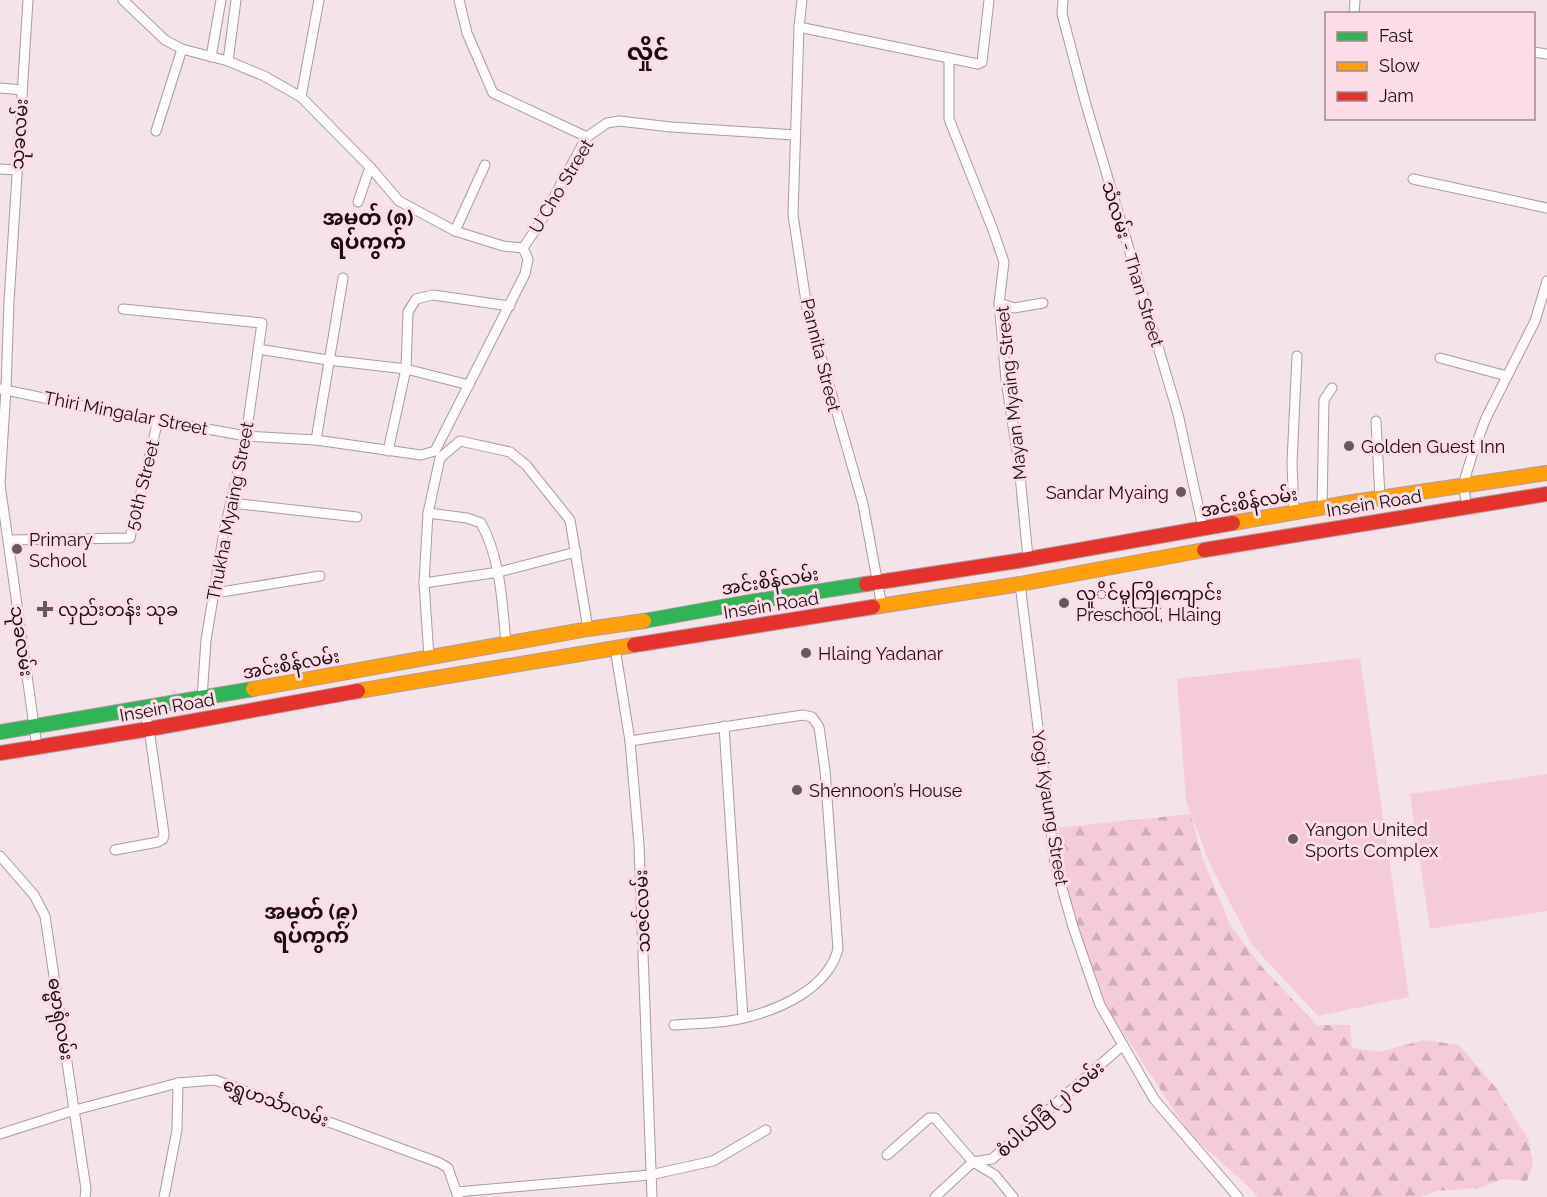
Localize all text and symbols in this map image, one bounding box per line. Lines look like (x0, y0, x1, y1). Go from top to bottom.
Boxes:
legend (1325, 12, 1535, 120)
text: Fast (1379, 25, 1413, 46)
district label: လှိုင် (627, 36, 669, 71)
text: Slow (1379, 55, 1420, 76)
text: Jam (1379, 85, 1414, 106)
street label: သုခလမ်း (4, 98, 37, 171)
street label: U Cho Street (525, 135, 597, 237)
street label: သံလမ်း - Than Street (1098, 178, 1170, 349)
district label: အမှတ် (၈) ရပ်ကွက် (322, 202, 414, 259)
street label: Pannita Street (797, 296, 845, 414)
street label: Mayan Myaing Street (991, 305, 1031, 481)
street label: Thiri Mingalar Street (42, 387, 210, 439)
street label: Thukha Myaing Street (202, 420, 258, 602)
place label: Golden Guest Inn (1361, 436, 1505, 457)
street label: 50th Street (121, 438, 163, 532)
marker: Golden Guest Inn (1342, 439, 1356, 453)
street label: အင်းစိန်လမ်း (1198, 480, 1300, 526)
place label: Sandar Myaing (1046, 482, 1169, 503)
marker: Sandar Myaing (1174, 485, 1188, 499)
street label: Insein Road (1325, 485, 1423, 521)
place label: Primary School (29, 529, 93, 571)
marker: Primary School (10, 542, 24, 556)
street label: အင်းစိန်လမ်း (719, 560, 821, 604)
place label: လှုိင်မူကြိုကျောင်း Preschool, Hlaing (1076, 580, 1222, 625)
street label: Insein Road (722, 587, 820, 623)
marker: လှုိင်မူကြိုကျောင်း Preschool, Hlaing (1057, 596, 1071, 610)
place label: လှည်းတန်း သုခ (58, 597, 178, 625)
marker: လှည်းတန်း သုခ (36, 600, 54, 618)
street label: သုခလမ်း (2, 604, 39, 678)
street label: အင်းစိန်လမ်း (240, 642, 342, 688)
place label: Hlaing Yadanar (818, 643, 944, 664)
marker: Hlaing Yadanar (799, 646, 813, 660)
street label: Insein Road (118, 688, 216, 726)
street label: Yogi Kyaung Street (1027, 729, 1073, 887)
place label: Shennoon’s House (809, 780, 963, 801)
marker: Shennoon’s House (790, 783, 804, 797)
place label: Yangon United Sports Complex (1305, 819, 1438, 861)
marker: Yangon United Sports Complex (1286, 832, 1300, 846)
street label: သဇင်လမ်း (628, 869, 654, 953)
district label: အမှတ် (၉) ရပ်ကွက် (264, 896, 358, 953)
street label: ဓမ္မာရုံလမ်း (39, 976, 80, 1063)
street label: စံပါယ်ခြံ (၂) လမ်း (991, 1055, 1111, 1165)
street label: ရွှေဟင်္သာလမ်း (219, 1071, 332, 1136)

